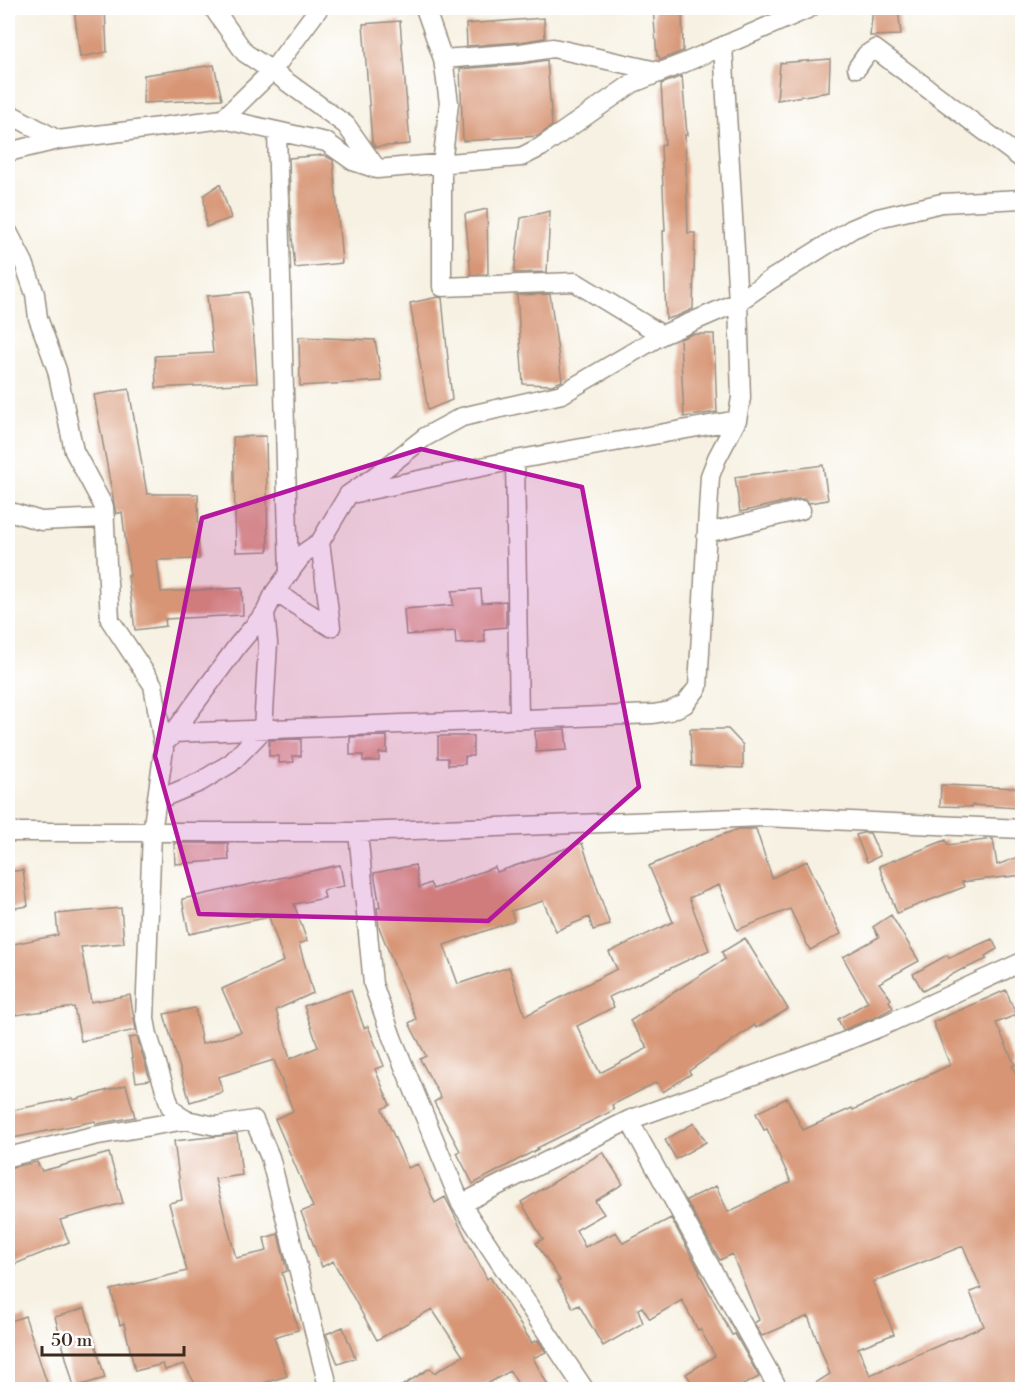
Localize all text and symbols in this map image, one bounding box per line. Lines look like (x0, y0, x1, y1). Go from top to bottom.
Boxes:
scale bar (42, 1319, 184, 1357)
text: 50 m (51, 1329, 93, 1352)

